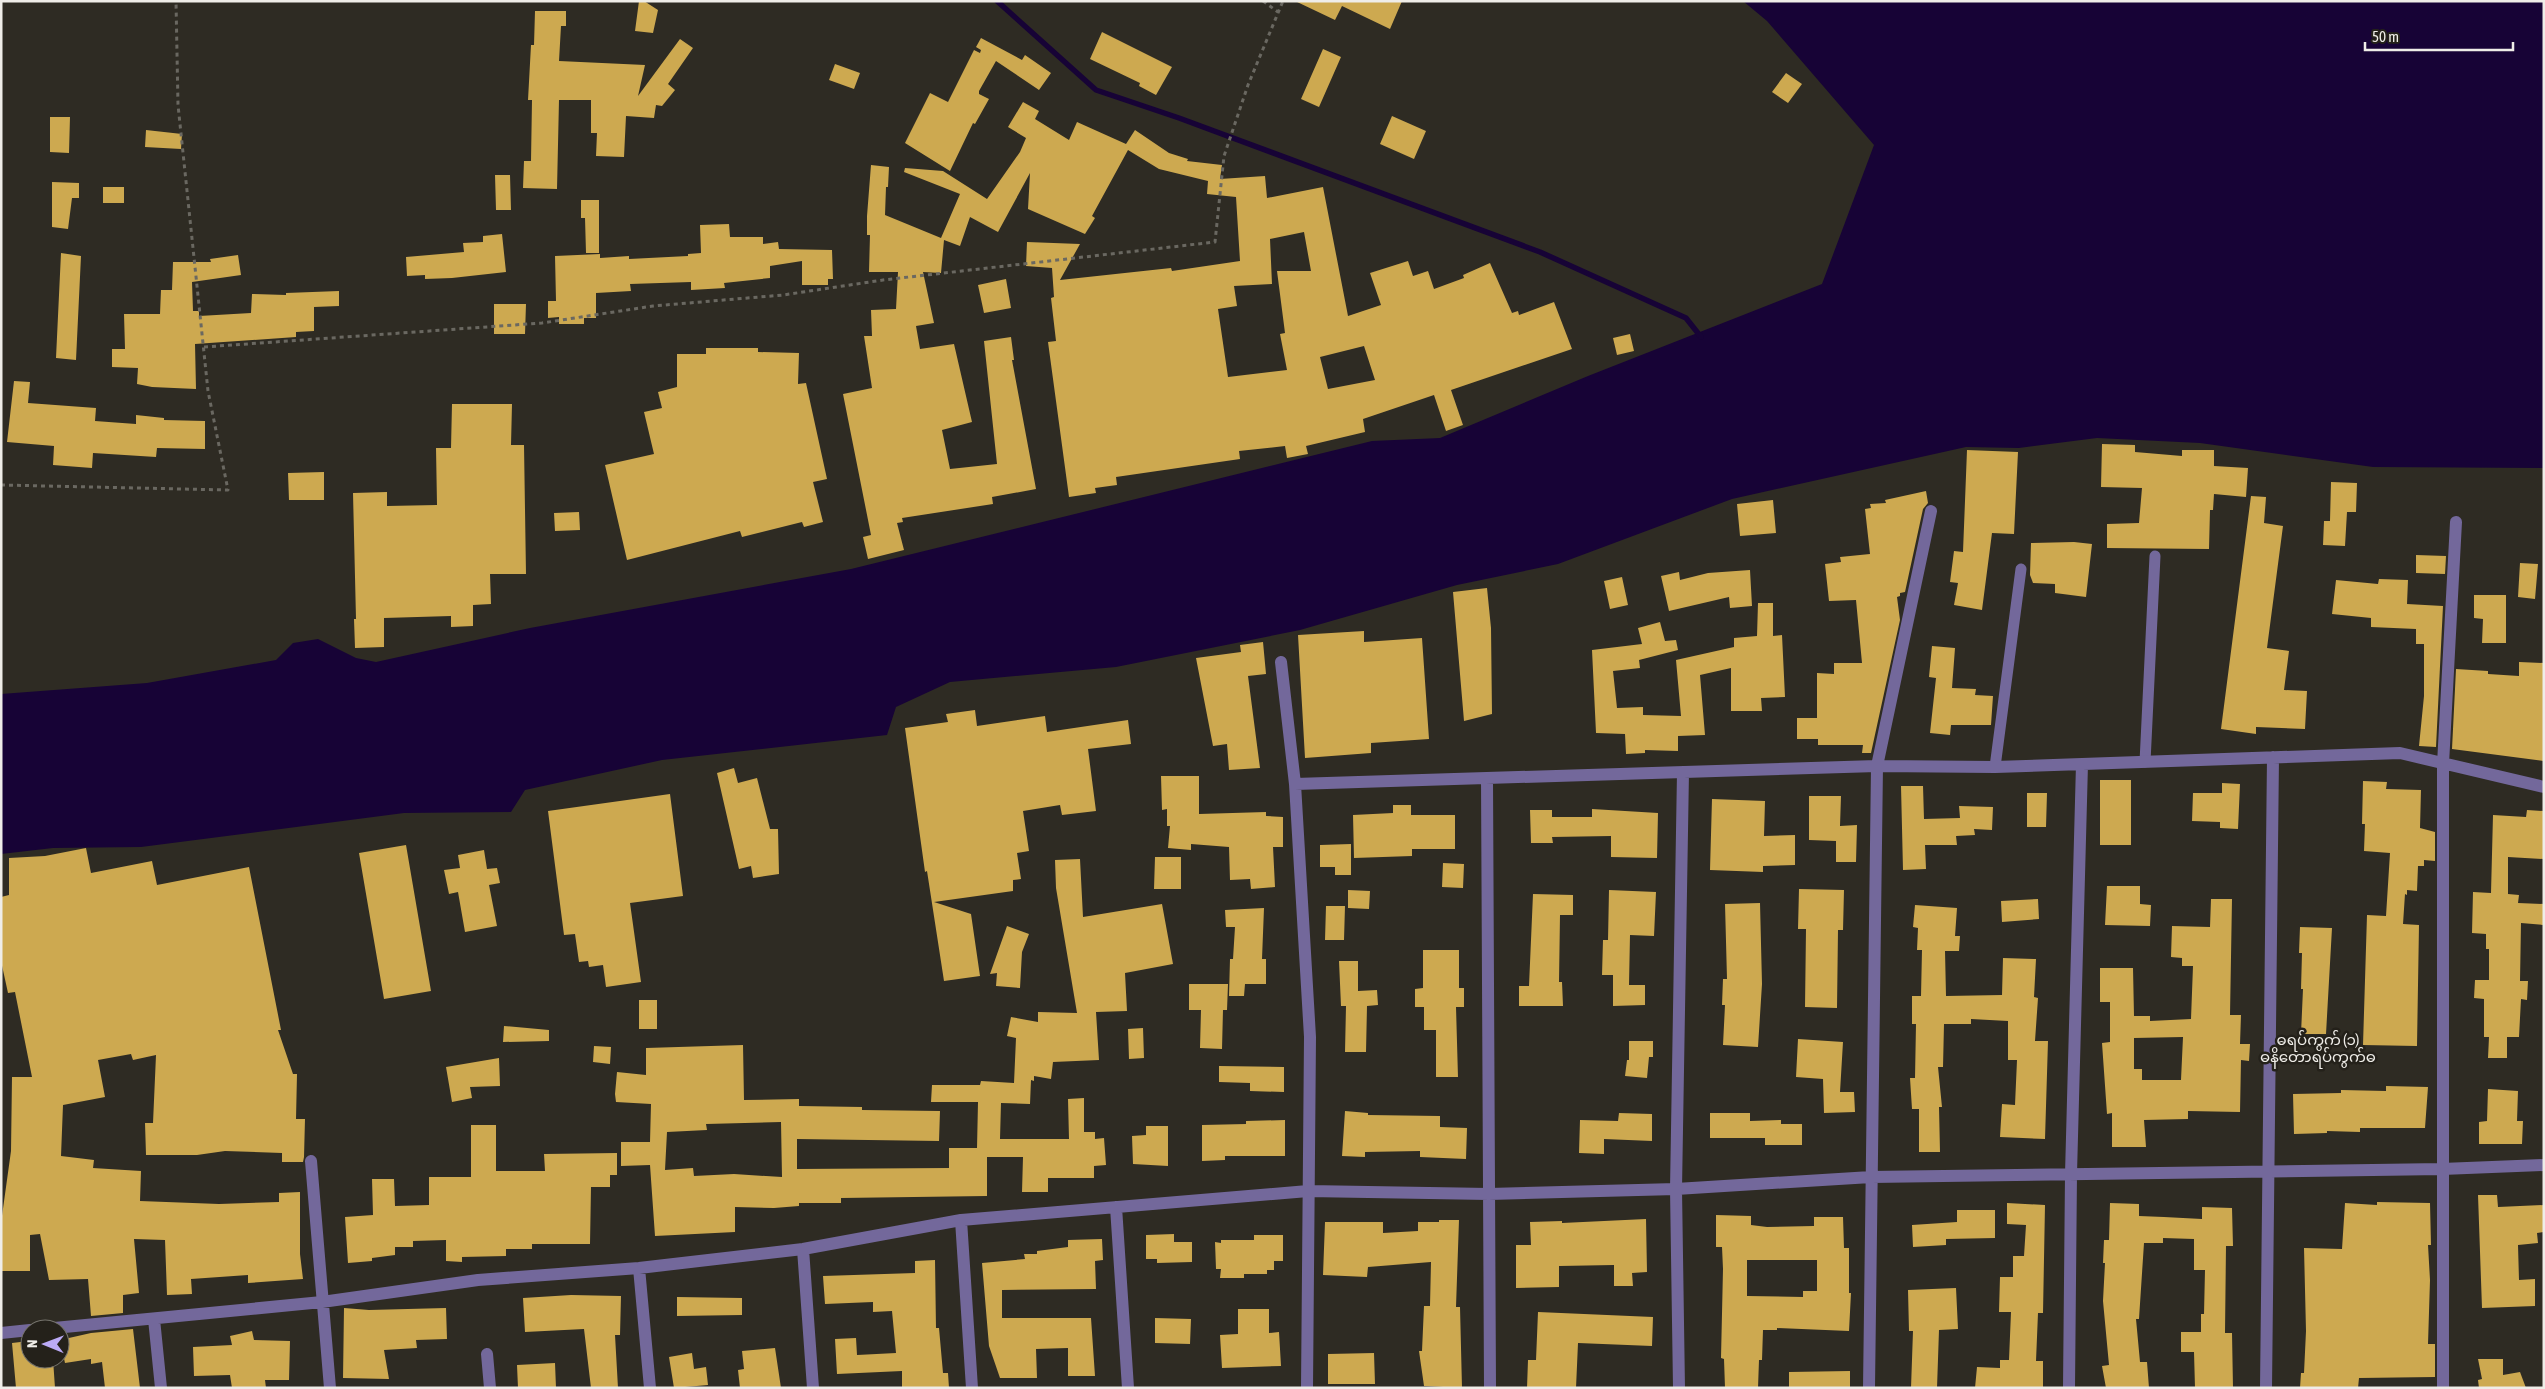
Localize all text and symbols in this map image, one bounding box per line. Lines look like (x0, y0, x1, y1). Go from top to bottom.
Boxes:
scale bar (2365, 20, 2512, 52)
text: 50 m (2372, 28, 2399, 45)
district label: ဓရပ်ကွက် (၁) ဓနိတောရပ်ကွက်ဓ (2260, 1030, 2376, 1069)
north arrow (20, 1319, 70, 1369)
text: N (24, 1340, 40, 1348)

